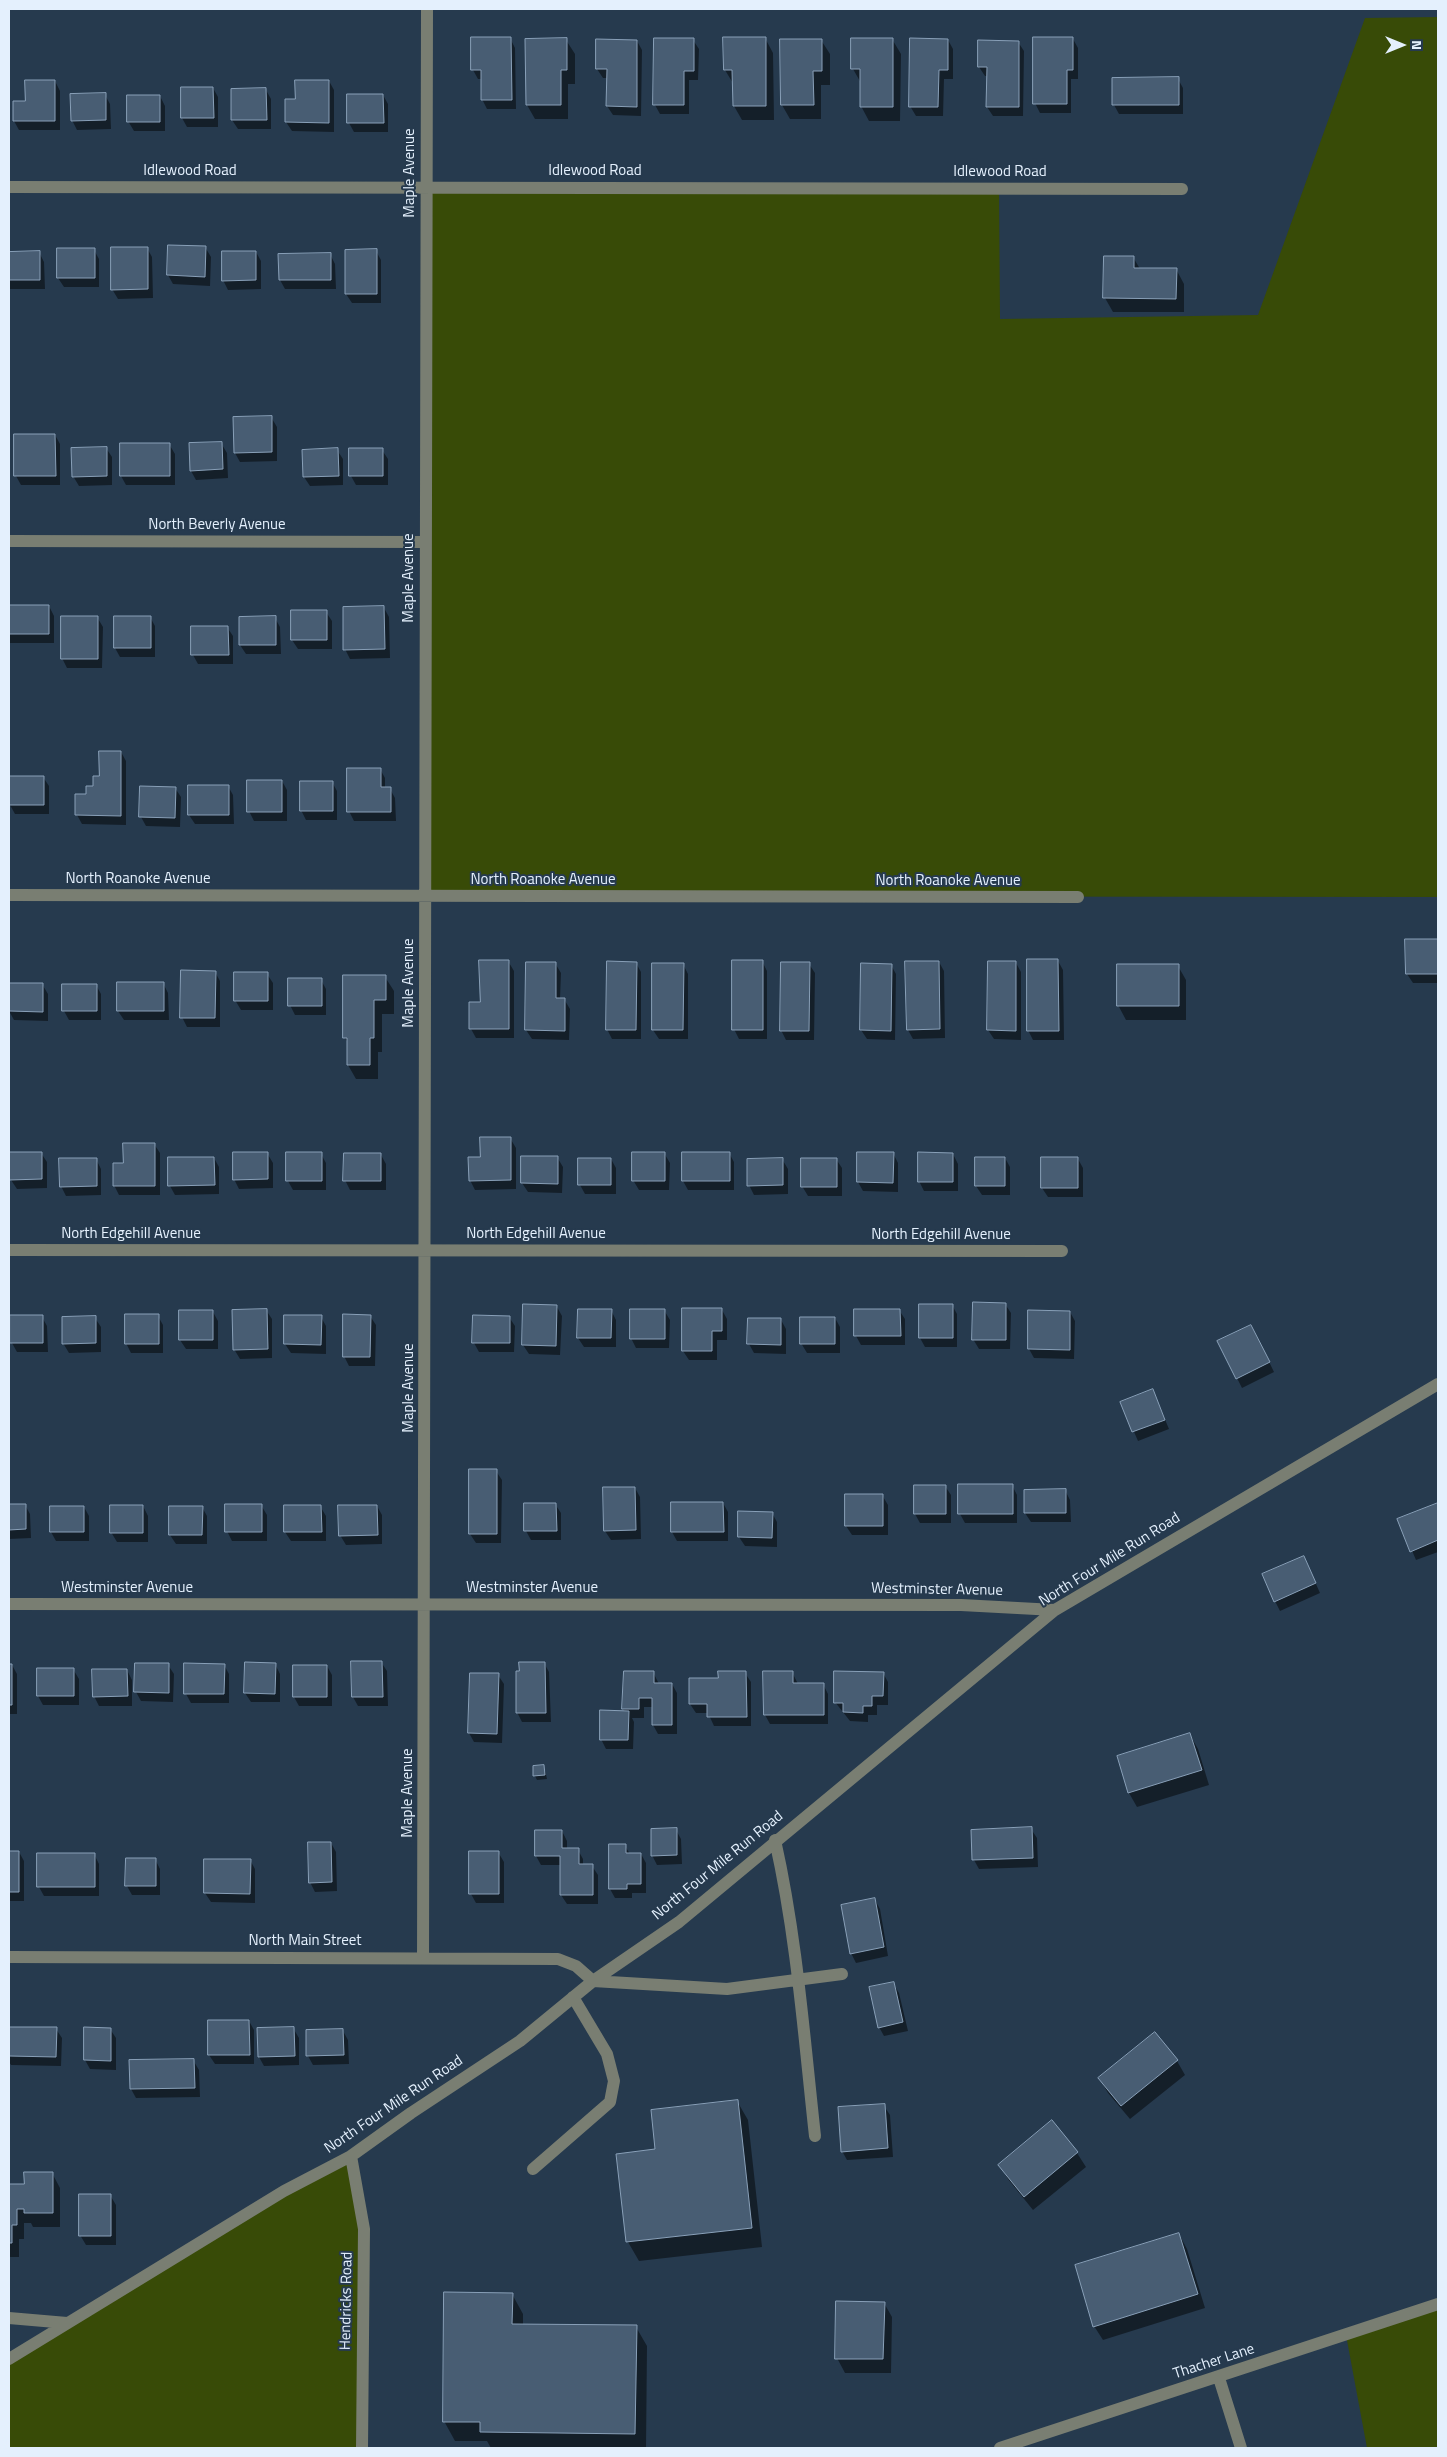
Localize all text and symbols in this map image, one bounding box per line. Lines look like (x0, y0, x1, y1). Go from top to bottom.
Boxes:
north arrow (1377, 20, 1427, 70)
text: N (1407, 40, 1428, 50)
street label: Maple Avenue (401, 128, 419, 218)
street label: Idlewood Road (143, 162, 237, 180)
street label: Idlewood Road (548, 162, 642, 180)
street label: Idlewood Road (953, 163, 1047, 181)
street label: North Beverly Avenue (148, 516, 286, 534)
street label: Maple Avenue (400, 533, 418, 623)
street label: North Roanoke Avenue (65, 870, 211, 888)
street label: North Roanoke Avenue (470, 871, 616, 889)
street label: North Roanoke Avenue (875, 872, 1021, 890)
street label: Maple Avenue (400, 938, 418, 1028)
street label: North Edgehill Avenue (61, 1225, 201, 1243)
street label: North Edgehill Avenue (466, 1225, 606, 1243)
street label: North Edgehill Avenue (871, 1226, 1011, 1244)
street label: Maple Avenue (400, 1343, 418, 1433)
street label: North Four Mile Run Road (1036, 1509, 1184, 1611)
street label: Westminster Avenue (61, 1579, 193, 1597)
street label: Westminster Avenue (466, 1579, 598, 1597)
street label: Westminster Avenue (871, 1580, 1003, 1600)
street label: Maple Avenue (399, 1748, 417, 1838)
street label: North Four Mile Run Road (649, 1808, 787, 1924)
street label: North Main Street (248, 1932, 362, 1950)
street label: North Four Mile Run Road (321, 2052, 467, 2158)
street label: Hendricks Road (337, 2252, 357, 2350)
street label: Thacher Lane (1171, 2340, 1257, 2384)

